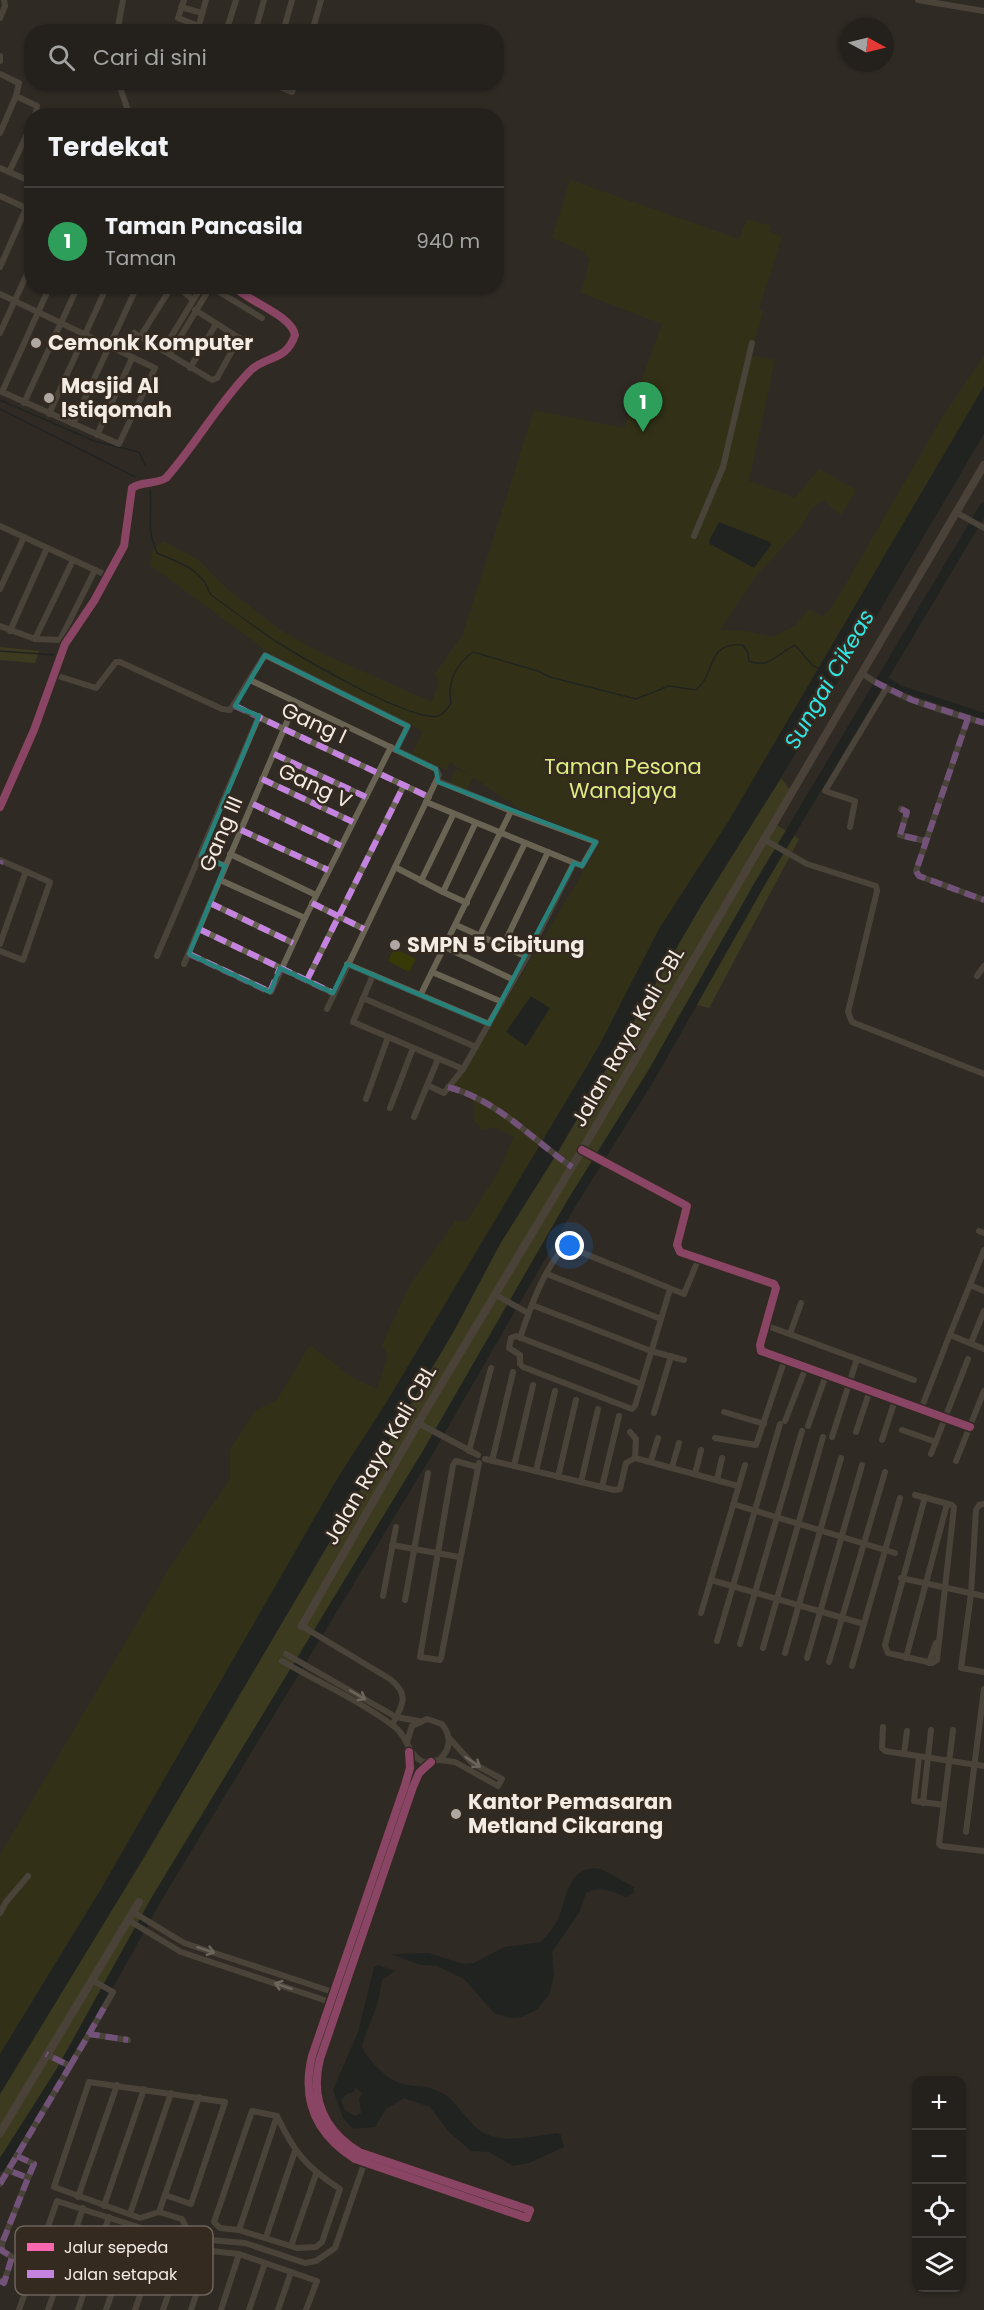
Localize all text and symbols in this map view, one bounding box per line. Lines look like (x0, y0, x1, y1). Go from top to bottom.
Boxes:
north arrow (840, 18, 894, 72)
search box (24, 24, 504, 90)
icon: search (45, 41, 78, 74)
text: Cari di sini (93, 42, 207, 73)
text: Terdekat (48, 129, 168, 165)
text: Taman Pancasila (105, 211, 303, 242)
text: 1 (64, 227, 71, 255)
text: 940 m (416, 227, 480, 255)
text: Taman (105, 244, 176, 272)
place label: Cemonk Komputer (48, 328, 253, 357)
marker: Cemonk Komputer (29, 336, 43, 350)
place label: Masjid Al Istiqomah (61, 371, 172, 424)
pin: 1 (624, 382, 662, 432)
marker: Masjid Al Istiqomah (42, 391, 56, 405)
water label: Sungai Cikeas (777, 604, 882, 755)
street label: Gang I (277, 695, 352, 750)
park label: Taman Pesona Wanajaya (544, 752, 702, 805)
street label: Gang V (274, 756, 357, 815)
street label: Gang III (192, 792, 249, 876)
place label: SMPN 5 Cibitung (407, 930, 584, 959)
marker: SMPN 5 Cibitung (388, 938, 402, 952)
street label: Jalan Raya Kali CBL (564, 942, 691, 1132)
your location (555, 1231, 584, 1260)
street label: Jalan Raya Kali CBL (316, 1360, 443, 1550)
one-way arrow (349, 1689, 366, 1701)
one-way arrow (464, 1756, 481, 1768)
place label: Kantor Pemasaran Metland Cikarang (468, 1787, 672, 1840)
marker: Kantor Pemasaran Metland Cikarang (449, 1807, 463, 1821)
one-way arrow (196, 1945, 215, 1956)
one-way arrow (274, 1980, 293, 1991)
map controls (912, 2076, 966, 2292)
button: + (912, 2076, 966, 2130)
button: − (912, 2130, 966, 2184)
button: locate (912, 2184, 966, 2238)
legend (15, 2226, 213, 2295)
text: Jalur sepeda (64, 2236, 168, 2259)
button: layers (912, 2238, 966, 2292)
text: Jalan setapak (64, 2263, 178, 2286)

